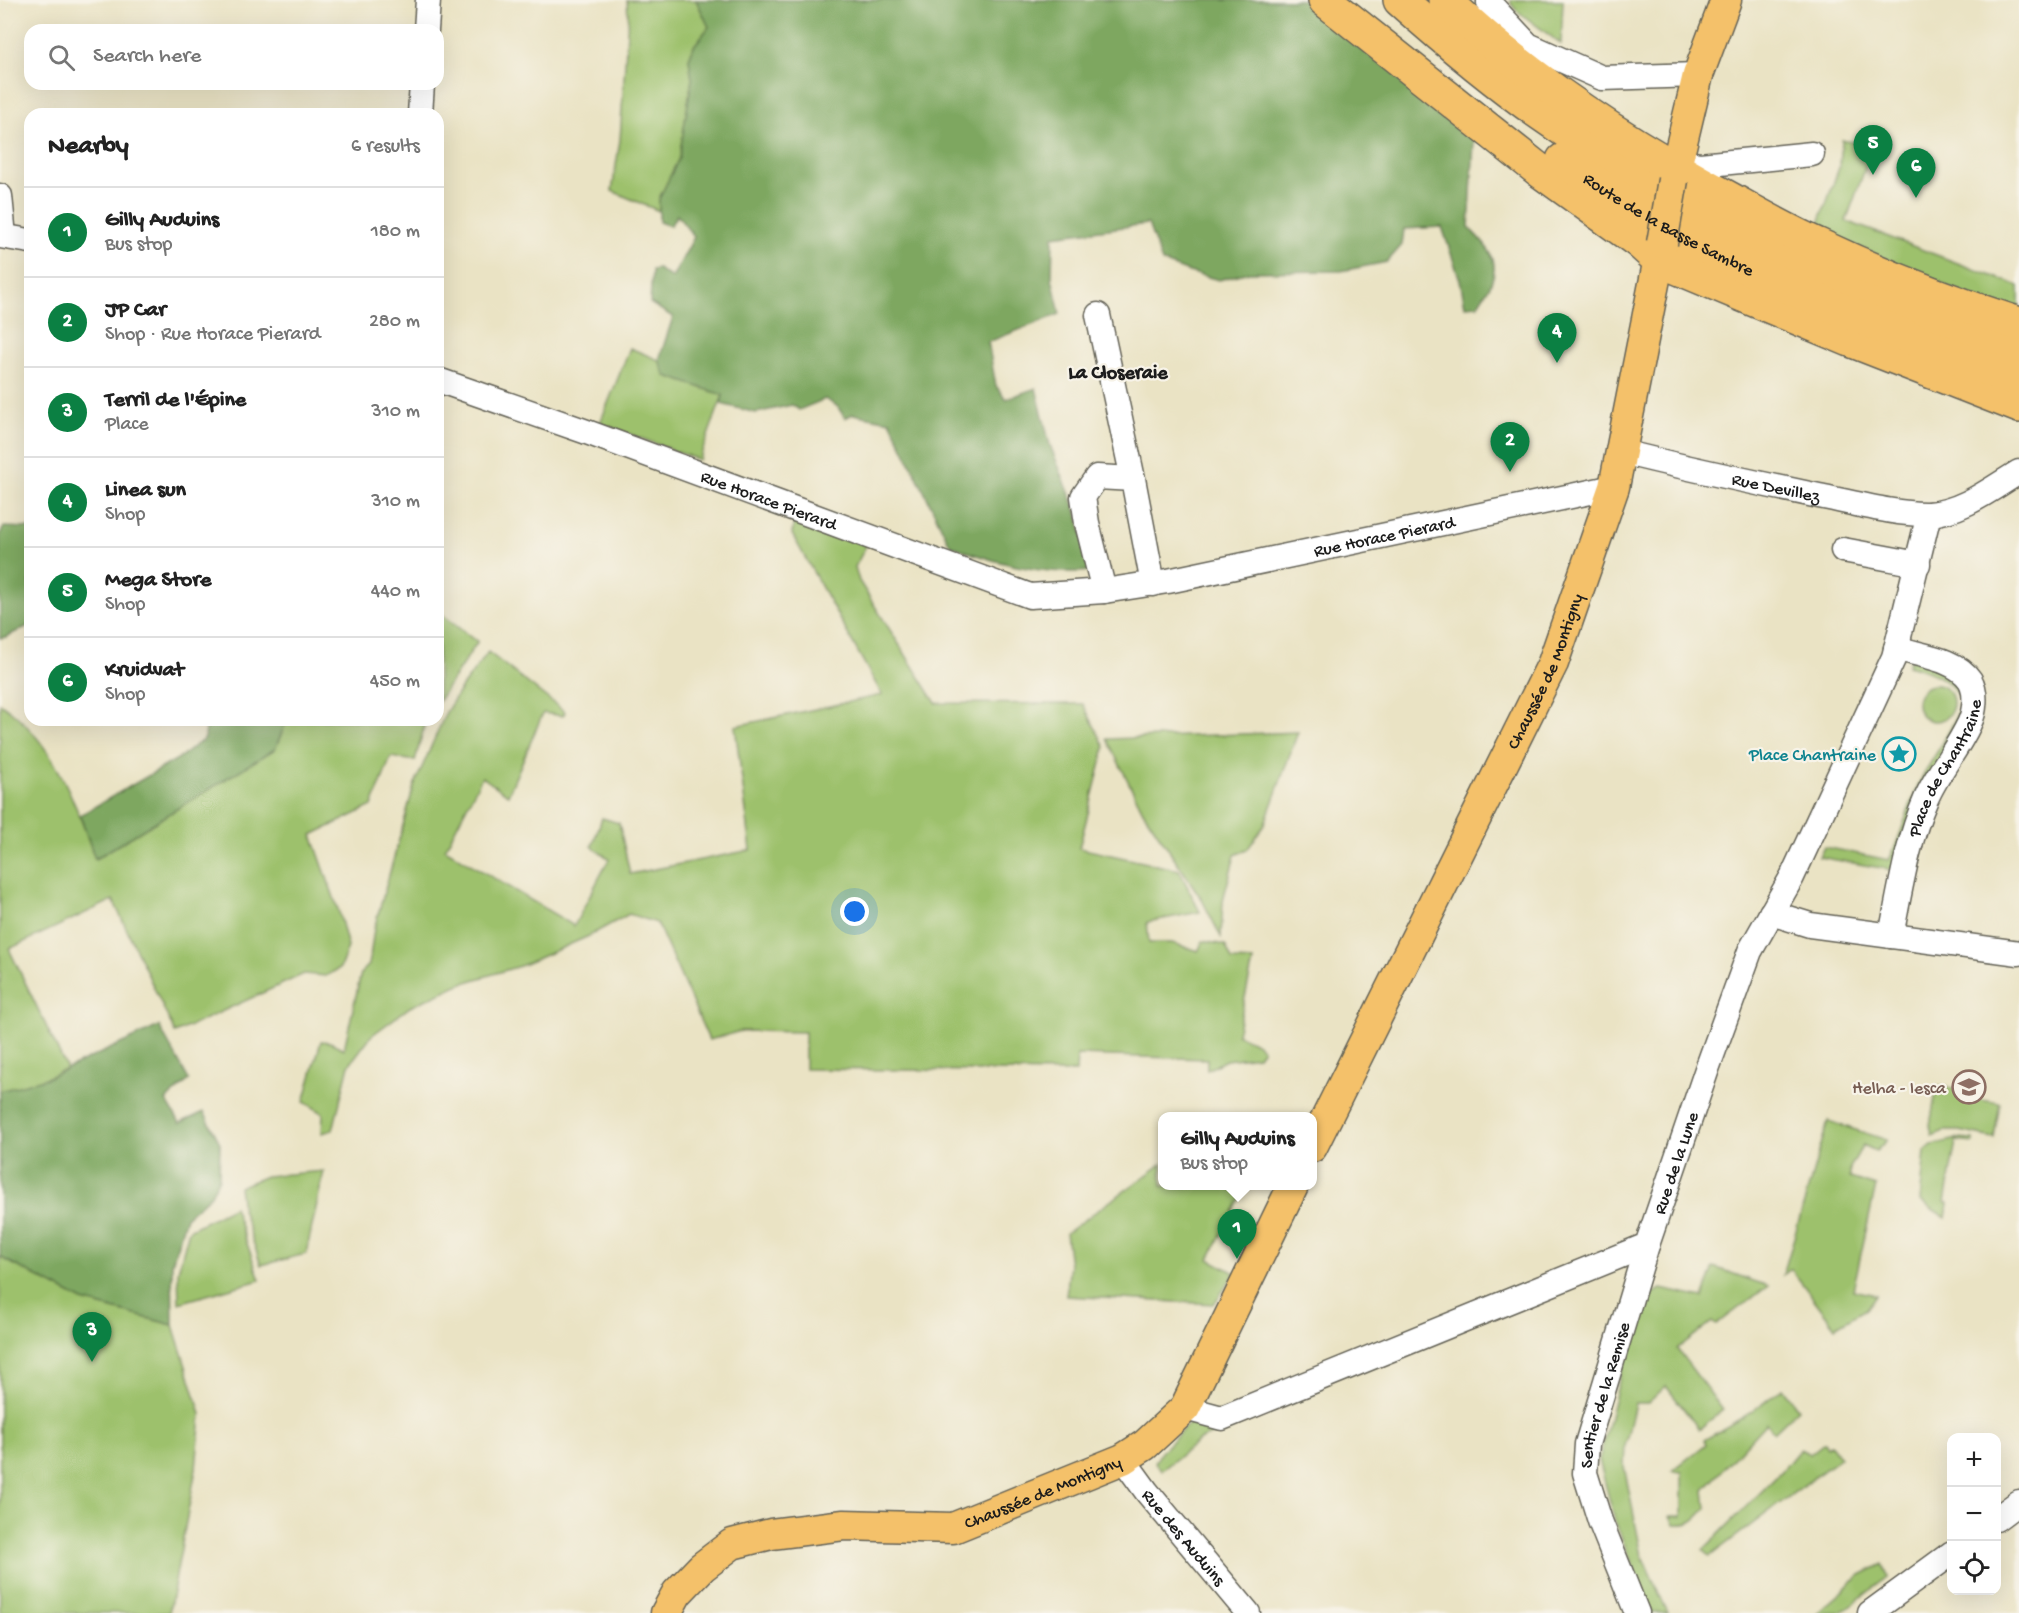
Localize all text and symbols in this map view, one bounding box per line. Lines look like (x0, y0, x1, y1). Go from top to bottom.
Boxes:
search box (24, 24, 444, 90)
icon: search (45, 41, 78, 74)
text: Search here (93, 44, 201, 70)
pin: 5 (1854, 126, 1892, 175)
text: Nearby (48, 132, 129, 163)
text: 6 results (351, 136, 420, 159)
pin: 6 (1896, 148, 1936, 198)
street label: Route de la Basse Sambre (1578, 169, 1757, 283)
text: Gilly Auduins (105, 208, 219, 234)
text: 1 (63, 221, 72, 244)
text: 180 m (371, 221, 420, 244)
text: Bus stop (105, 234, 172, 257)
text: JP Car (105, 298, 166, 324)
text: 2 (63, 311, 72, 334)
text: 280 m (369, 311, 420, 334)
pin: 4 (1538, 314, 1576, 363)
text: Shop · Rue Horace Pierard (105, 324, 320, 347)
district label: La Closeraie (1068, 363, 1168, 386)
text: Terril de l'Épine (105, 388, 246, 414)
text: 3 (62, 401, 73, 424)
text: 310 m (371, 401, 420, 424)
text: Place (105, 414, 149, 437)
pin: 2 (1490, 422, 1530, 472)
street label: Rue Horace Pierard (697, 467, 841, 537)
street label: Rue Devillez (1730, 470, 1823, 509)
text: Linea sun (105, 478, 186, 504)
text: 4 (63, 491, 72, 514)
text: 310 m (371, 491, 420, 514)
text: Shop (105, 504, 145, 527)
street label: Rue Horace Pierard (1312, 513, 1458, 563)
text: Mega Store (105, 568, 211, 594)
text: 5 (62, 581, 73, 604)
text: 440 m (371, 581, 420, 604)
street label: Chaussée de Montigny (1504, 591, 1589, 753)
text: Shop (105, 594, 145, 617)
text: Kruidvat (105, 658, 184, 684)
text: 6 (62, 671, 73, 694)
text: 450 m (370, 671, 420, 694)
text: Shop (105, 684, 145, 707)
street label: Place de Chantraine (1905, 698, 1988, 841)
place icon: Place Chantraine (1881, 736, 1917, 772)
place label: Place Chantraine (1748, 746, 1877, 767)
your location (840, 897, 869, 926)
school or university icon: Helha - Iesca (1951, 1069, 1987, 1105)
place label: Helha - Iesca (1852, 1079, 1947, 1100)
street label: Rue de la Lune (1650, 1109, 1705, 1218)
popup (1158, 1112, 1317, 1190)
text: Gilly Auduins (1180, 1127, 1295, 1153)
text: Bus stop (1180, 1153, 1248, 1176)
pin: 1 (1218, 1210, 1256, 1259)
pin: 3 (72, 1312, 112, 1362)
street label: Sentier de la Remise (1577, 1319, 1636, 1469)
map controls (1947, 1433, 2001, 1595)
button: + (1947, 1433, 2001, 1487)
street label: Chaussée de Montigny (962, 1453, 1125, 1535)
street label: Rue des Auduins (1136, 1486, 1230, 1592)
button: − (1947, 1487, 2001, 1541)
button: locate (1947, 1541, 2001, 1595)

